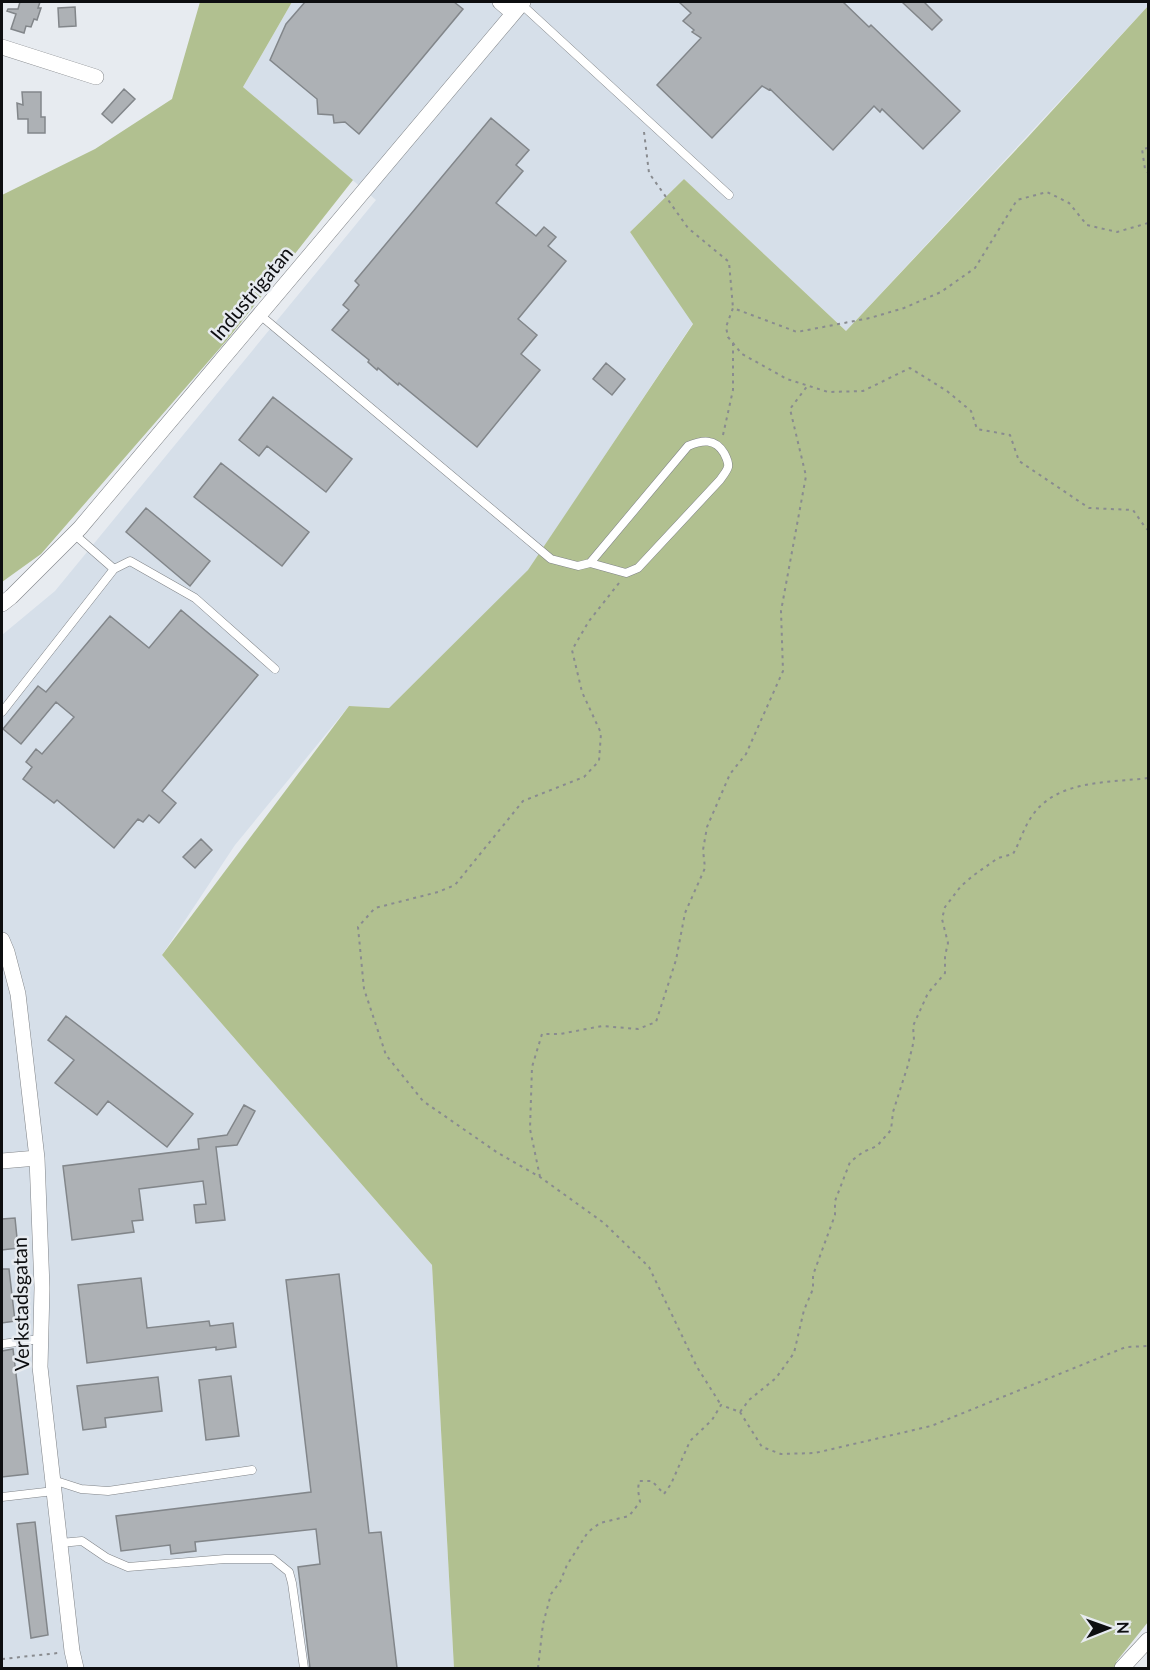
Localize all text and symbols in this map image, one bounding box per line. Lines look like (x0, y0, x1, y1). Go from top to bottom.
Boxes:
street label: Industrigatan (205, 241, 297, 345)
street label: Verkstadsgatan (7, 1237, 33, 1371)
north arrow (1078, 1598, 1138, 1658)
text: N (1114, 1621, 1133, 1634)

